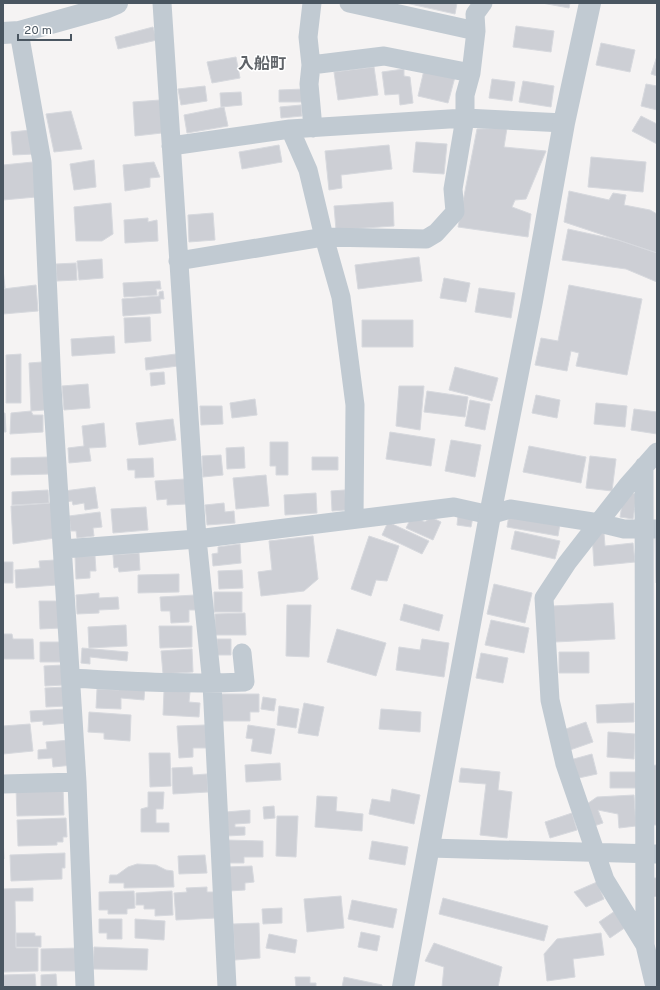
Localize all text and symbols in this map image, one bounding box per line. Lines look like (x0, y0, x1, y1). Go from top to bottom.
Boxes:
scale bar (18, 16, 71, 42)
text: 20 m (24, 23, 52, 39)
district label: 入船町 (238, 55, 286, 75)

